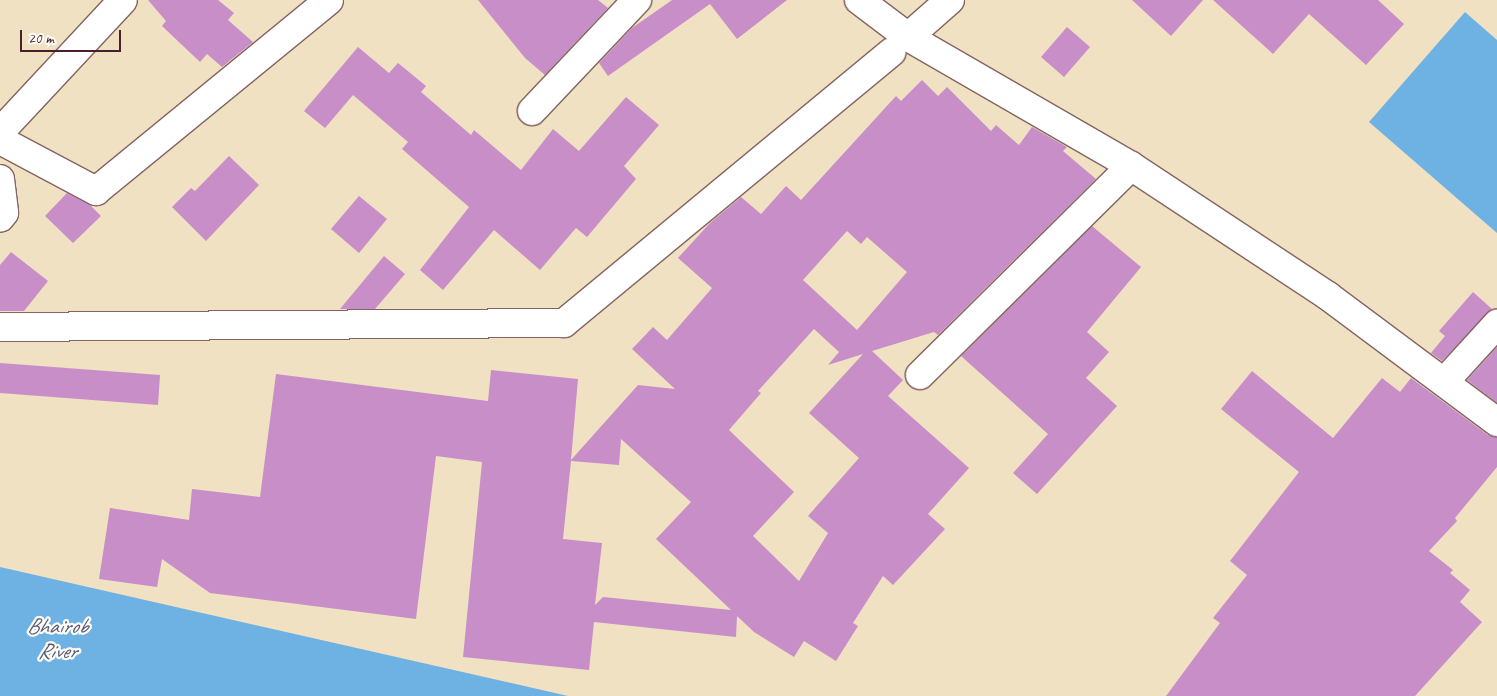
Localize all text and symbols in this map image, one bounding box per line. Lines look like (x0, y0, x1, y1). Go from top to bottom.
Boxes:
scale bar (22, 20, 124, 52)
text: 20 m (28, 29, 54, 48)
water label: Bhairob River (27, 613, 87, 664)

